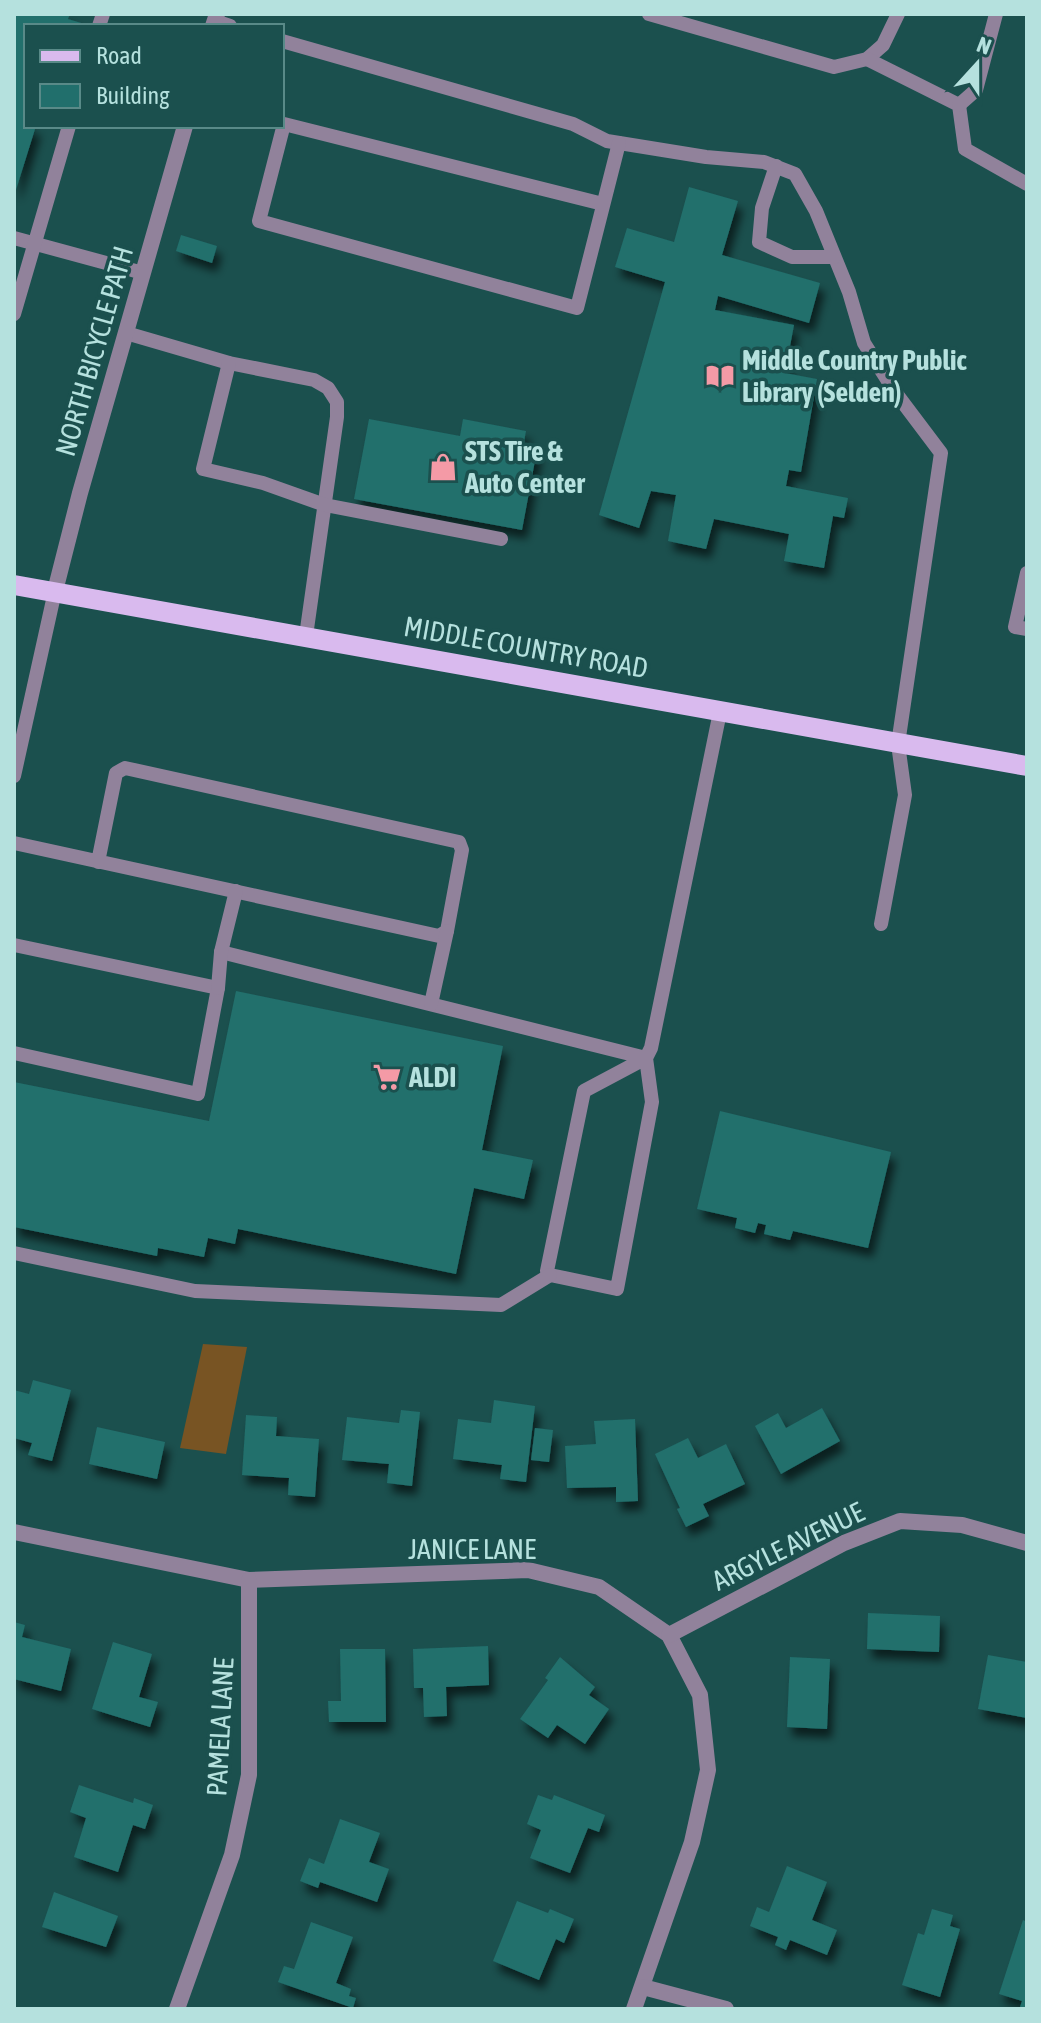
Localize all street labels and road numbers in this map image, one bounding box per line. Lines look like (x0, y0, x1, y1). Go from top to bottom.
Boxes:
street label: NORTH BICYCLE PATH (49, 242, 139, 460)
street label: MIDDLE COUNTRY ROAD (402, 610, 650, 684)
street label: ARGYLE AVENUE (707, 1495, 869, 1597)
street label: JANICE LANE (408, 1533, 536, 1565)
street label: PAMELA LANE (200, 1657, 240, 1797)

